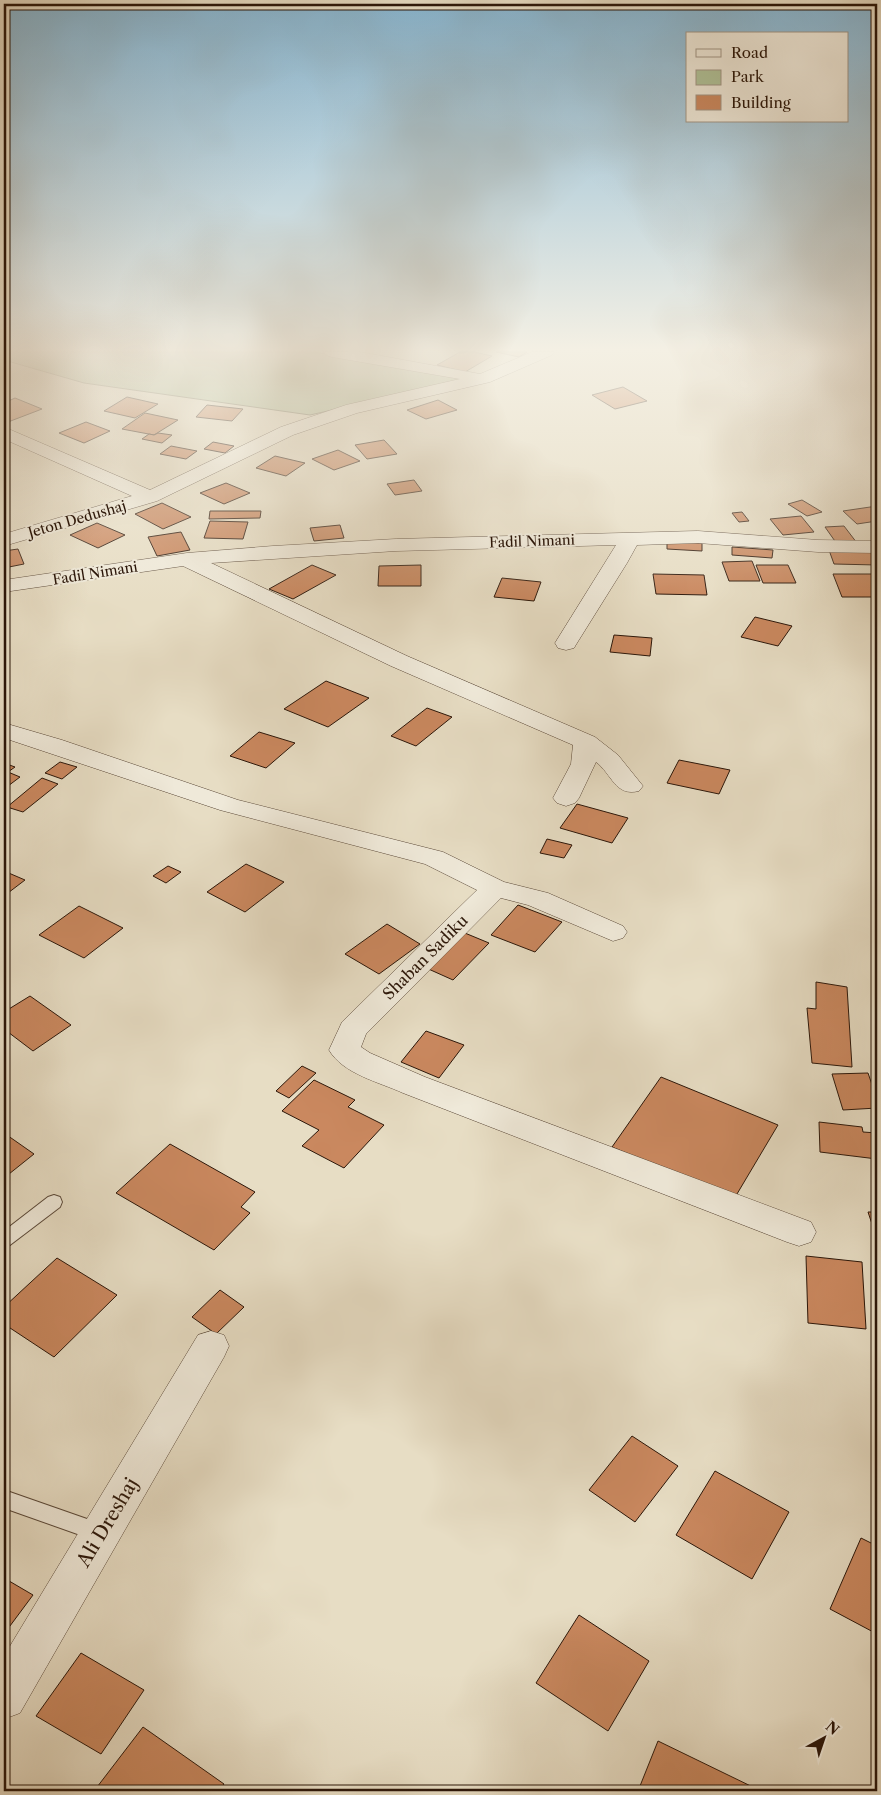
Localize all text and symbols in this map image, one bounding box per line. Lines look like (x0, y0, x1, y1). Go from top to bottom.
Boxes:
legend (686, 32, 848, 122)
text: Road (731, 43, 768, 62)
text: Park (731, 67, 765, 86)
text: Building (731, 93, 791, 112)
street label: Jeton Dedushaj (24, 496, 128, 542)
street label: Fadil Nimani (489, 531, 575, 551)
street label: Fadil Nimani (51, 557, 139, 589)
street label: Shaban Sadiku (378, 910, 472, 1004)
street label: Ali Dreshaj (71, 1473, 143, 1572)
north arrow (798, 1712, 848, 1762)
text: N (822, 1717, 843, 1739)

